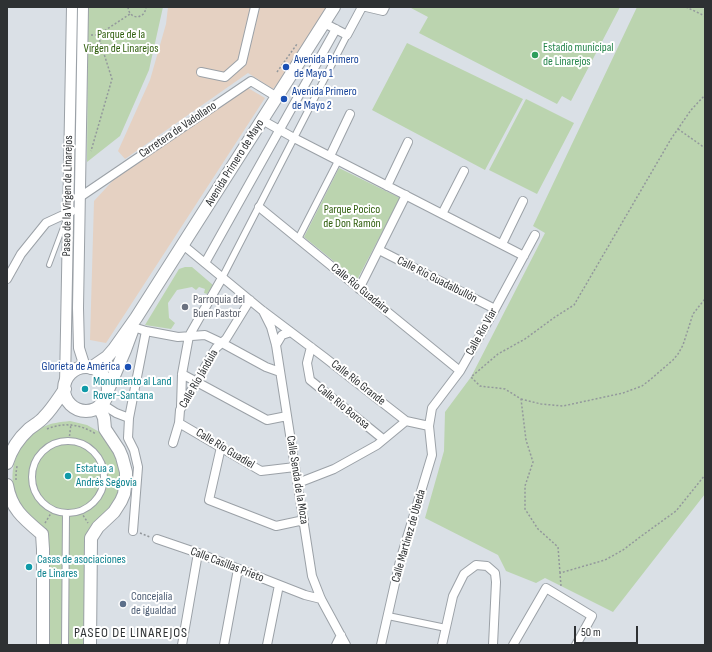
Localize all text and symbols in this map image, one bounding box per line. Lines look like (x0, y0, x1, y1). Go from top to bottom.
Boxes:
park label: Parque de la Virgen de Linarejos (83, 28, 159, 56)
place label: Estadio municipal de Linarejos (543, 41, 614, 69)
marker: Estadio municipal de Linarejos (530, 50, 540, 60)
place label: Avenida Primero de Mayo 1 (294, 53, 359, 81)
marker: Avenida Primero de Mayo 1 (281, 62, 291, 72)
place label: Avenida Primero de Mayo 2 (292, 85, 357, 113)
marker: Avenida Primero de Mayo 2 (279, 94, 289, 104)
street label: Carretera de Vadollano (136, 99, 220, 161)
street label: Avenida Primero de Mayo (203, 117, 267, 209)
street label: Paseo de la Virgen de Linarejos (60, 135, 76, 257)
park label: Parque Pocico de Don Ramón (323, 203, 381, 231)
street label: Calle Río Guadalbullón (394, 254, 480, 306)
street label: Calle Río Guadaira (328, 261, 392, 317)
place label: Parroquia del Buen Pastor (193, 293, 245, 321)
marker: Parroquia del Buen Pastor (180, 302, 190, 312)
street label: Calle Río Viar (463, 306, 501, 358)
street label: Calle Río Jándula (176, 347, 222, 411)
street label: Calle Río Grande (328, 357, 388, 409)
place label: Glorieta de América (42, 360, 120, 374)
marker: Glorieta de América (123, 362, 133, 372)
place label: Monumento al Land Rover-Santana (93, 375, 171, 403)
street label: Calle Río Borosa (314, 381, 372, 433)
marker: Monumento al Land Rover-Santana (80, 384, 90, 394)
street label: Calle Río Guadiel (193, 426, 257, 472)
street label: Calle Senda de la Moza (283, 435, 311, 525)
place label: Estatua a Andrés Segovia (76, 462, 137, 490)
marker: Estatua a Andrés Segovia (63, 471, 73, 481)
street label: Calle Martínez de Úbeda (389, 488, 429, 584)
street label: Calle Casillas Prieto (188, 544, 266, 586)
place label: Casas de asociaciones de Linares (37, 553, 126, 581)
marker: Casas de asociaciones de Linares (24, 562, 34, 572)
place label: Concejalía de igualdad (131, 590, 176, 618)
marker: Concejalía de igualdad (118, 599, 128, 609)
scale bar (576, 618, 640, 644)
district label: PASEO DE LINAREJOS (74, 625, 188, 641)
text: 50 m (581, 625, 601, 640)

